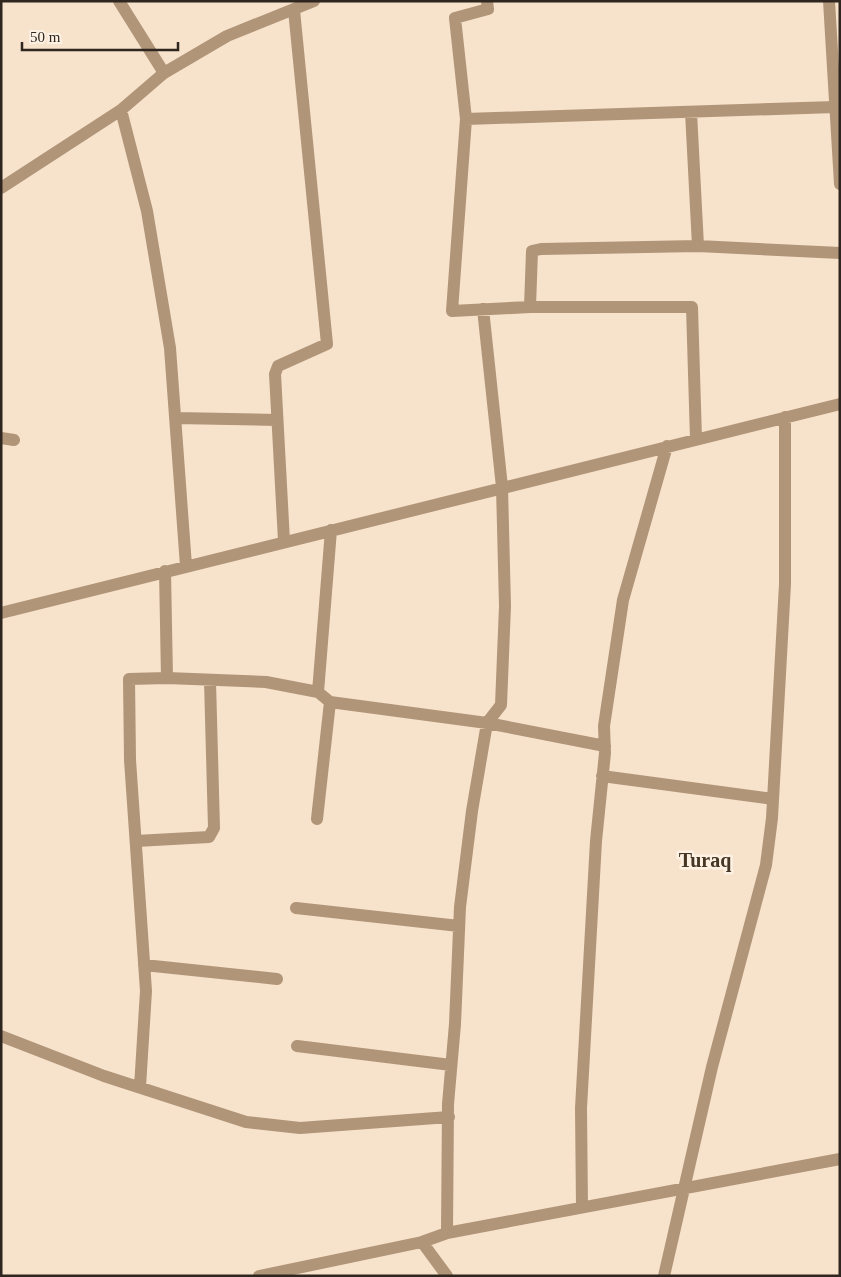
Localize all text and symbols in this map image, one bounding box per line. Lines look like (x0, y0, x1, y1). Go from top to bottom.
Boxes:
scale bar (22, 20, 179, 52)
text: 50 m (30, 29, 61, 45)
district label: Turaq (679, 849, 731, 872)

